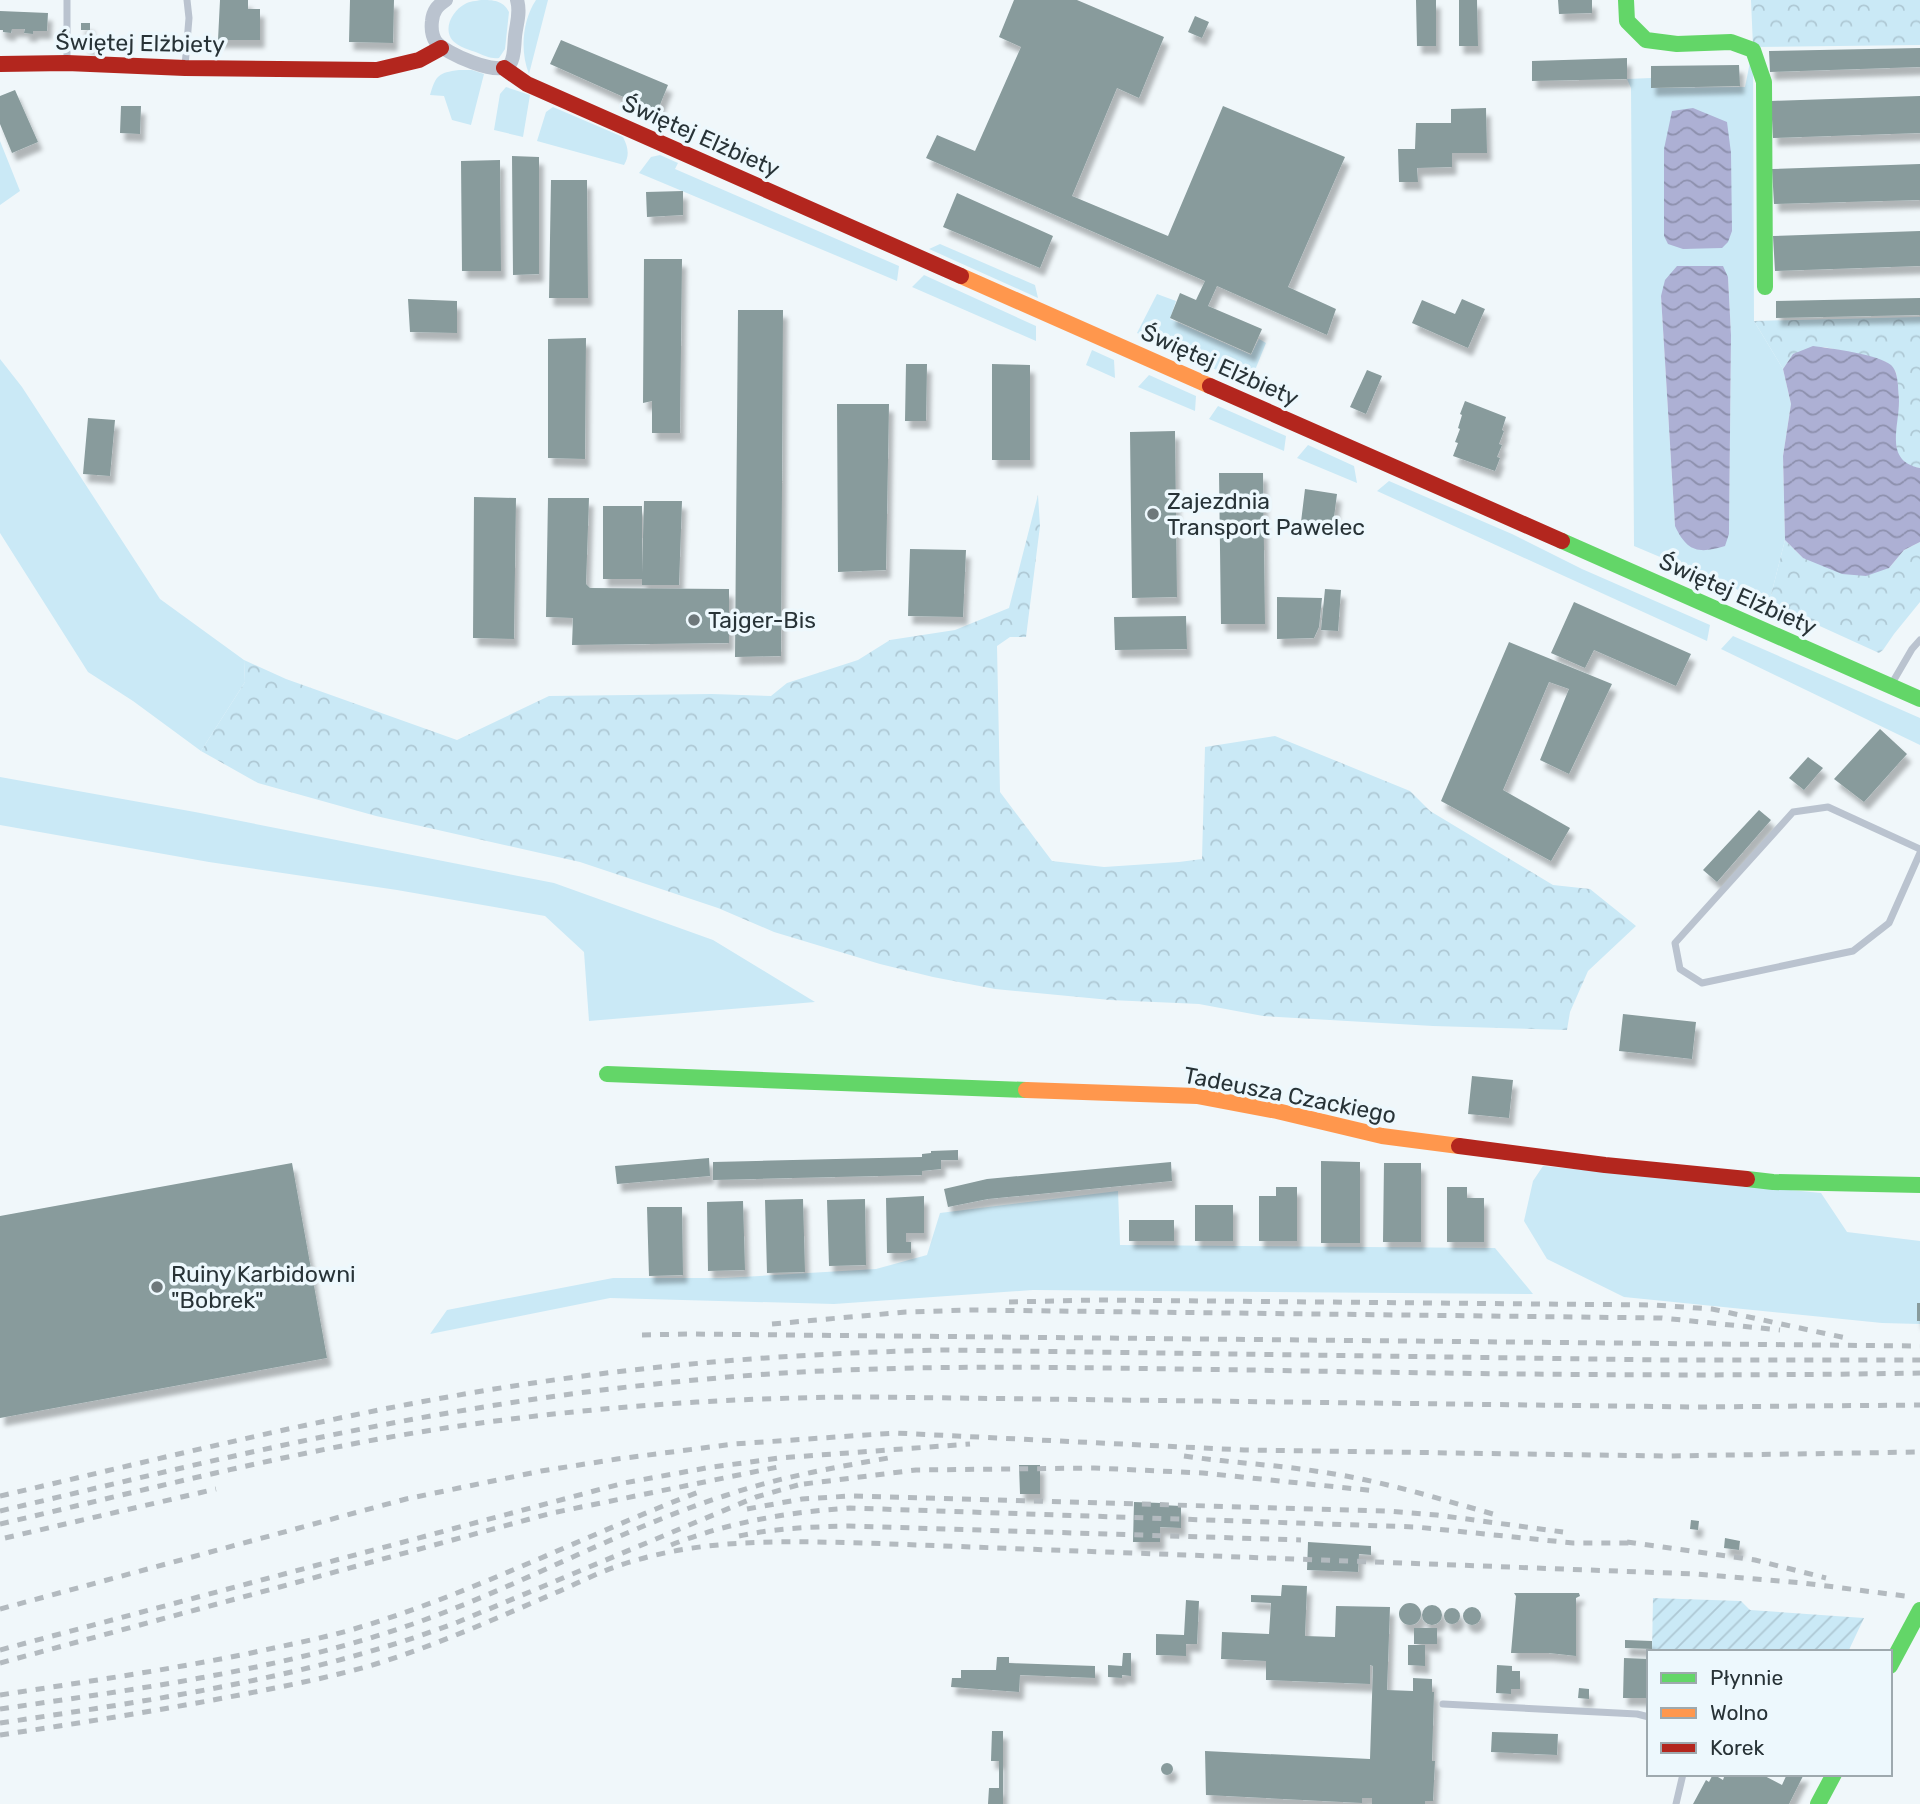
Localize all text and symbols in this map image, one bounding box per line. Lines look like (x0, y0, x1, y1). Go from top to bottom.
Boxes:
street label: Świętej Elżbiety (55, 28, 225, 58)
street label: Świętej Elżbiety (618, 89, 784, 183)
street label: Świętej Elżbiety (1137, 318, 1303, 412)
place label: Zajezdnia Transport Pawelec (1167, 487, 1365, 541)
marker: Zajezdnia Transport Pawelec (1145, 506, 1161, 522)
street label: Świętej Elżbiety (1655, 547, 1821, 641)
place label: Tajger-Bis (708, 606, 816, 634)
marker: Tajger-Bis (686, 612, 702, 628)
street label: Tadeusza Czackiego (1181, 1061, 1399, 1129)
place label: Ruiny Karbidowni "Bobrek" (171, 1260, 356, 1314)
marker: Ruiny Karbidowni "Bobrek" (149, 1279, 165, 1295)
legend (1647, 1650, 1892, 1776)
text: Płynnie (1710, 1665, 1783, 1690)
text: Wolno (1710, 1700, 1768, 1725)
text: Korek (1710, 1735, 1765, 1760)

